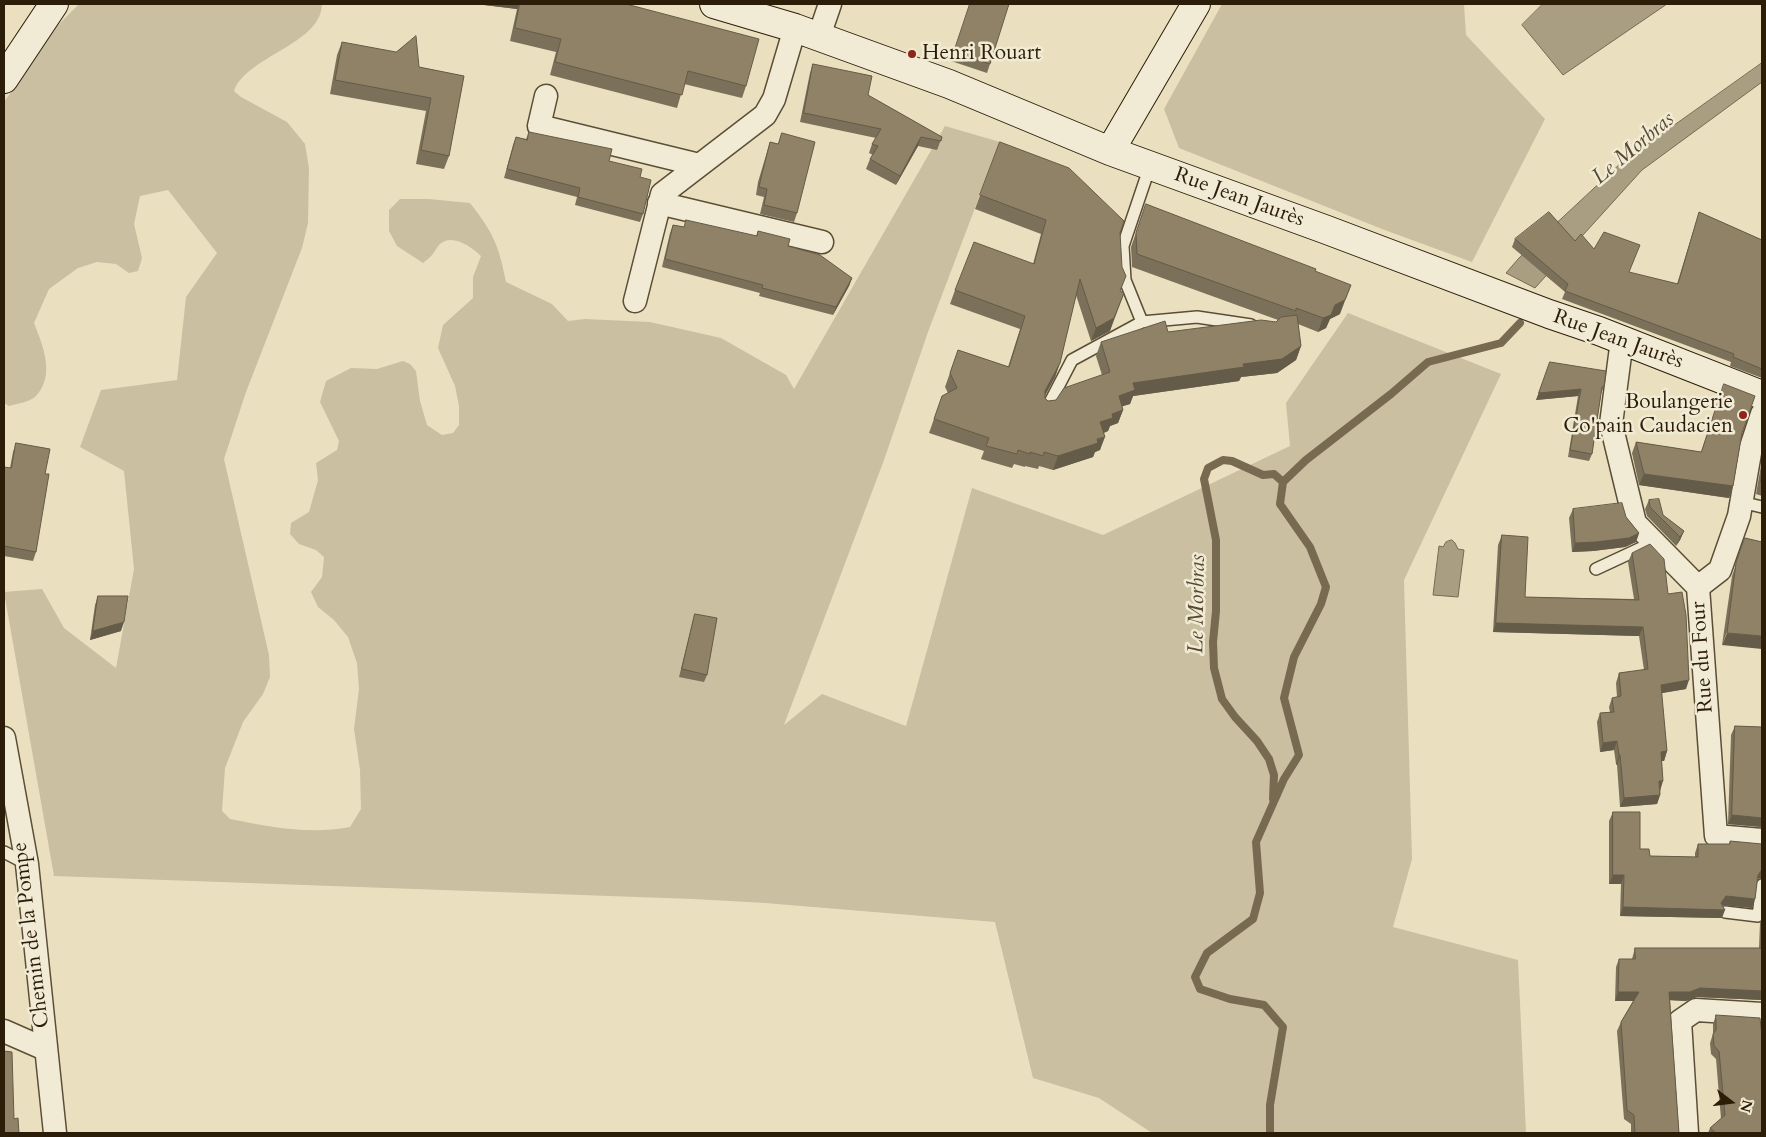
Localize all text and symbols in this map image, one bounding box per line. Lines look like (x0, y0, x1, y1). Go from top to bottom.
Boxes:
place label: Henri Rouart (922, 41, 1041, 67)
marker: Henri Rouart (906, 48, 918, 60)
water label: Le Morbras (1587, 107, 1681, 191)
street label: Rue Jean Jaurès (1171, 163, 1307, 233)
street label: Rue Jean Jaurès (1550, 305, 1686, 375)
place label: Boulangerie Co'pain Caudacien (1563, 390, 1733, 440)
marker: Boulangerie Co'pain Caudacien (1737, 409, 1749, 421)
water label: Le Morbras (1184, 554, 1212, 654)
street label: Rue du Four (1687, 600, 1719, 714)
street label: Chemin de la Pompe (8, 841, 56, 1029)
north arrow (1706, 1077, 1756, 1127)
text: N (1735, 1098, 1757, 1114)

